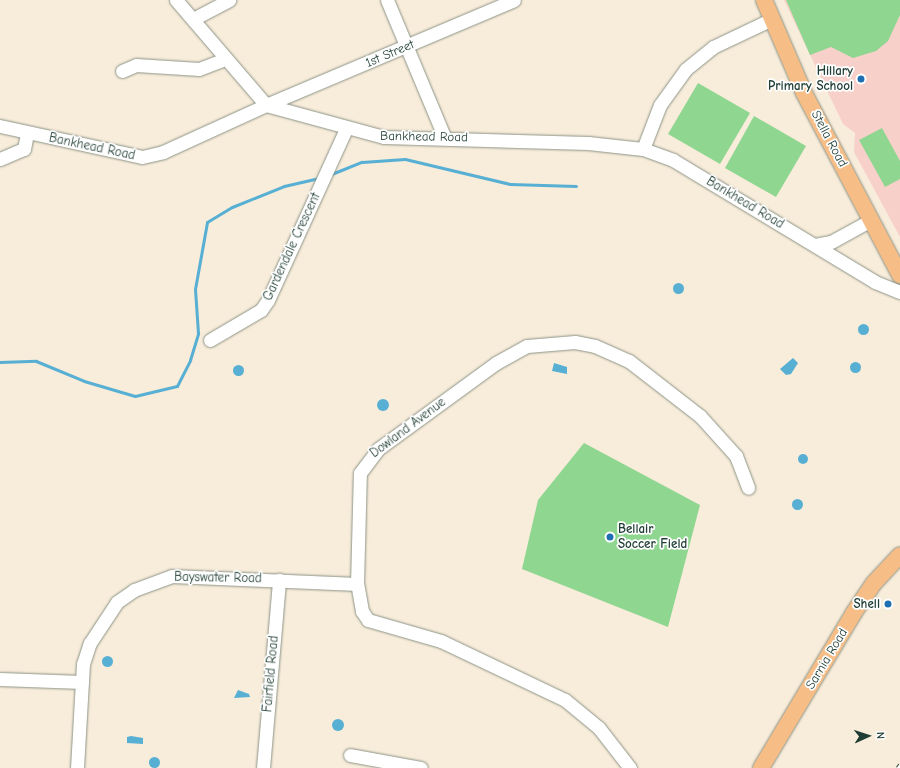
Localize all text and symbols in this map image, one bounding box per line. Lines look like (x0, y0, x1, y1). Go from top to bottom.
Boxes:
street label: 1st Street (363, 37, 417, 71)
place label: Hillary Primary School (768, 64, 853, 95)
marker: Hillary Primary School (856, 74, 866, 84)
street label: Stella Road (808, 108, 850, 170)
street label: Bankhead Road (380, 128, 468, 146)
street label: Bankhead Road (47, 130, 137, 164)
street label: Bankhead Road (703, 174, 787, 232)
street label: Gardendale Crescent (260, 191, 324, 303)
street label: Dowland Avenue (367, 395, 449, 461)
place label: Bellair Soccer Field (618, 522, 687, 553)
marker: Bellair Soccer Field (605, 532, 615, 542)
street label: Bayswater Road (174, 569, 262, 587)
place label: Shell (854, 596, 880, 612)
marker: Shell (883, 599, 893, 609)
street label: Sarnia Road (803, 626, 851, 692)
street label: Fairfield Road (260, 635, 282, 713)
north arrow (848, 716, 888, 756)
text: N (874, 731, 887, 739)

